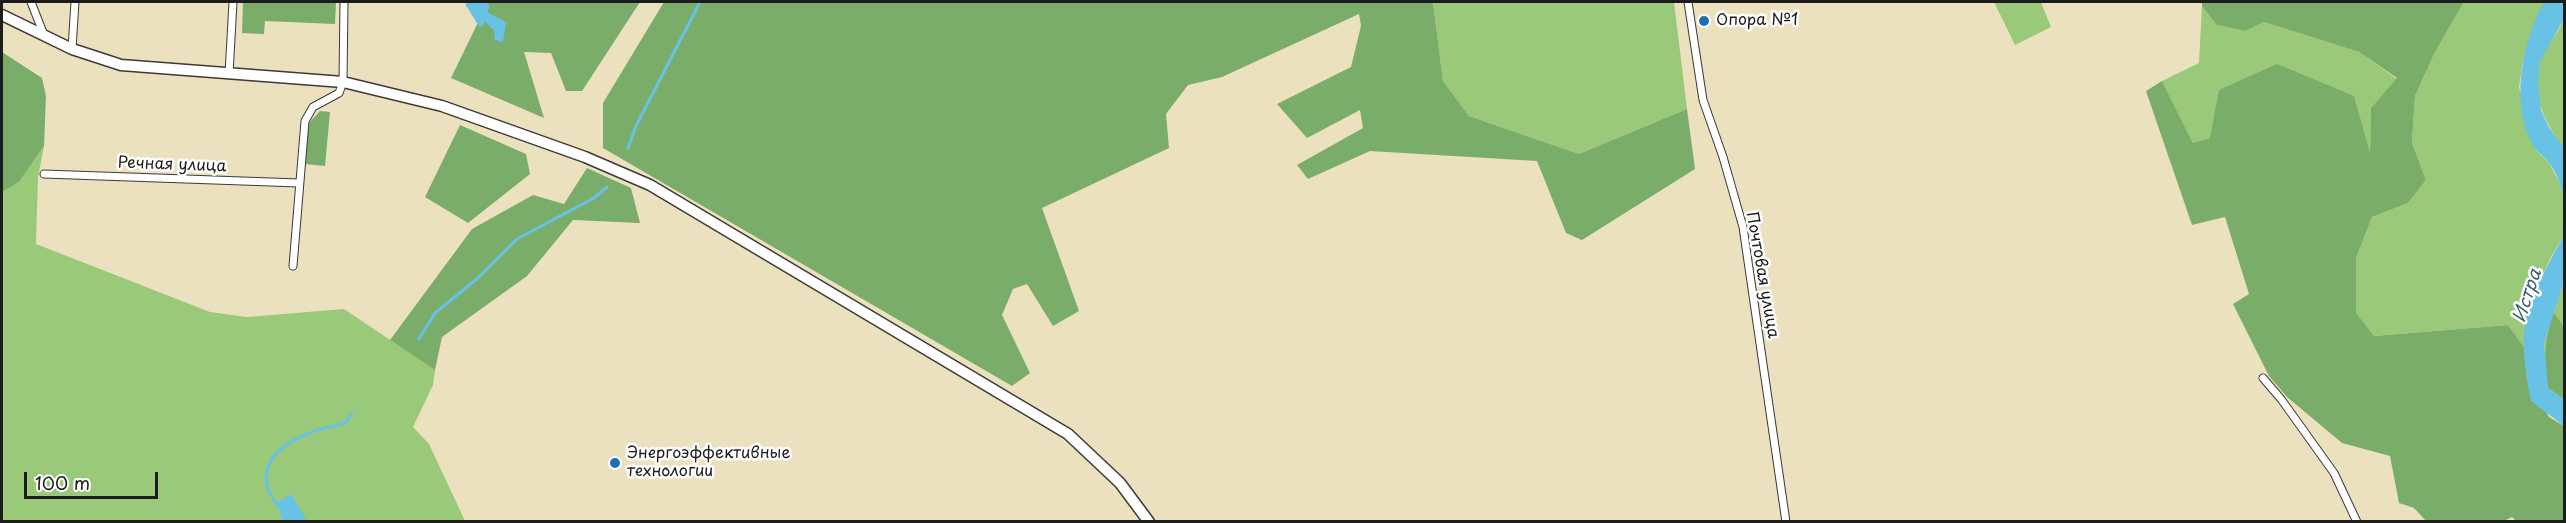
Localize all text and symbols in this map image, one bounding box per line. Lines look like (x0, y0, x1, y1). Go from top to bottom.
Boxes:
place label: Опора №1 (1716, 11, 1798, 31)
marker: Опора №1 (1697, 14, 1711, 28)
street label: Речная улица (117, 154, 227, 176)
street label: Почтовая улица (1741, 210, 1783, 340)
water label: Истра (2509, 267, 2547, 325)
place label: Энергоэффективные технологии (627, 444, 790, 482)
marker: Энергоэффективные технологии (608, 456, 622, 470)
scale bar (27, 460, 160, 498)
text: 100 m (35, 469, 90, 496)

